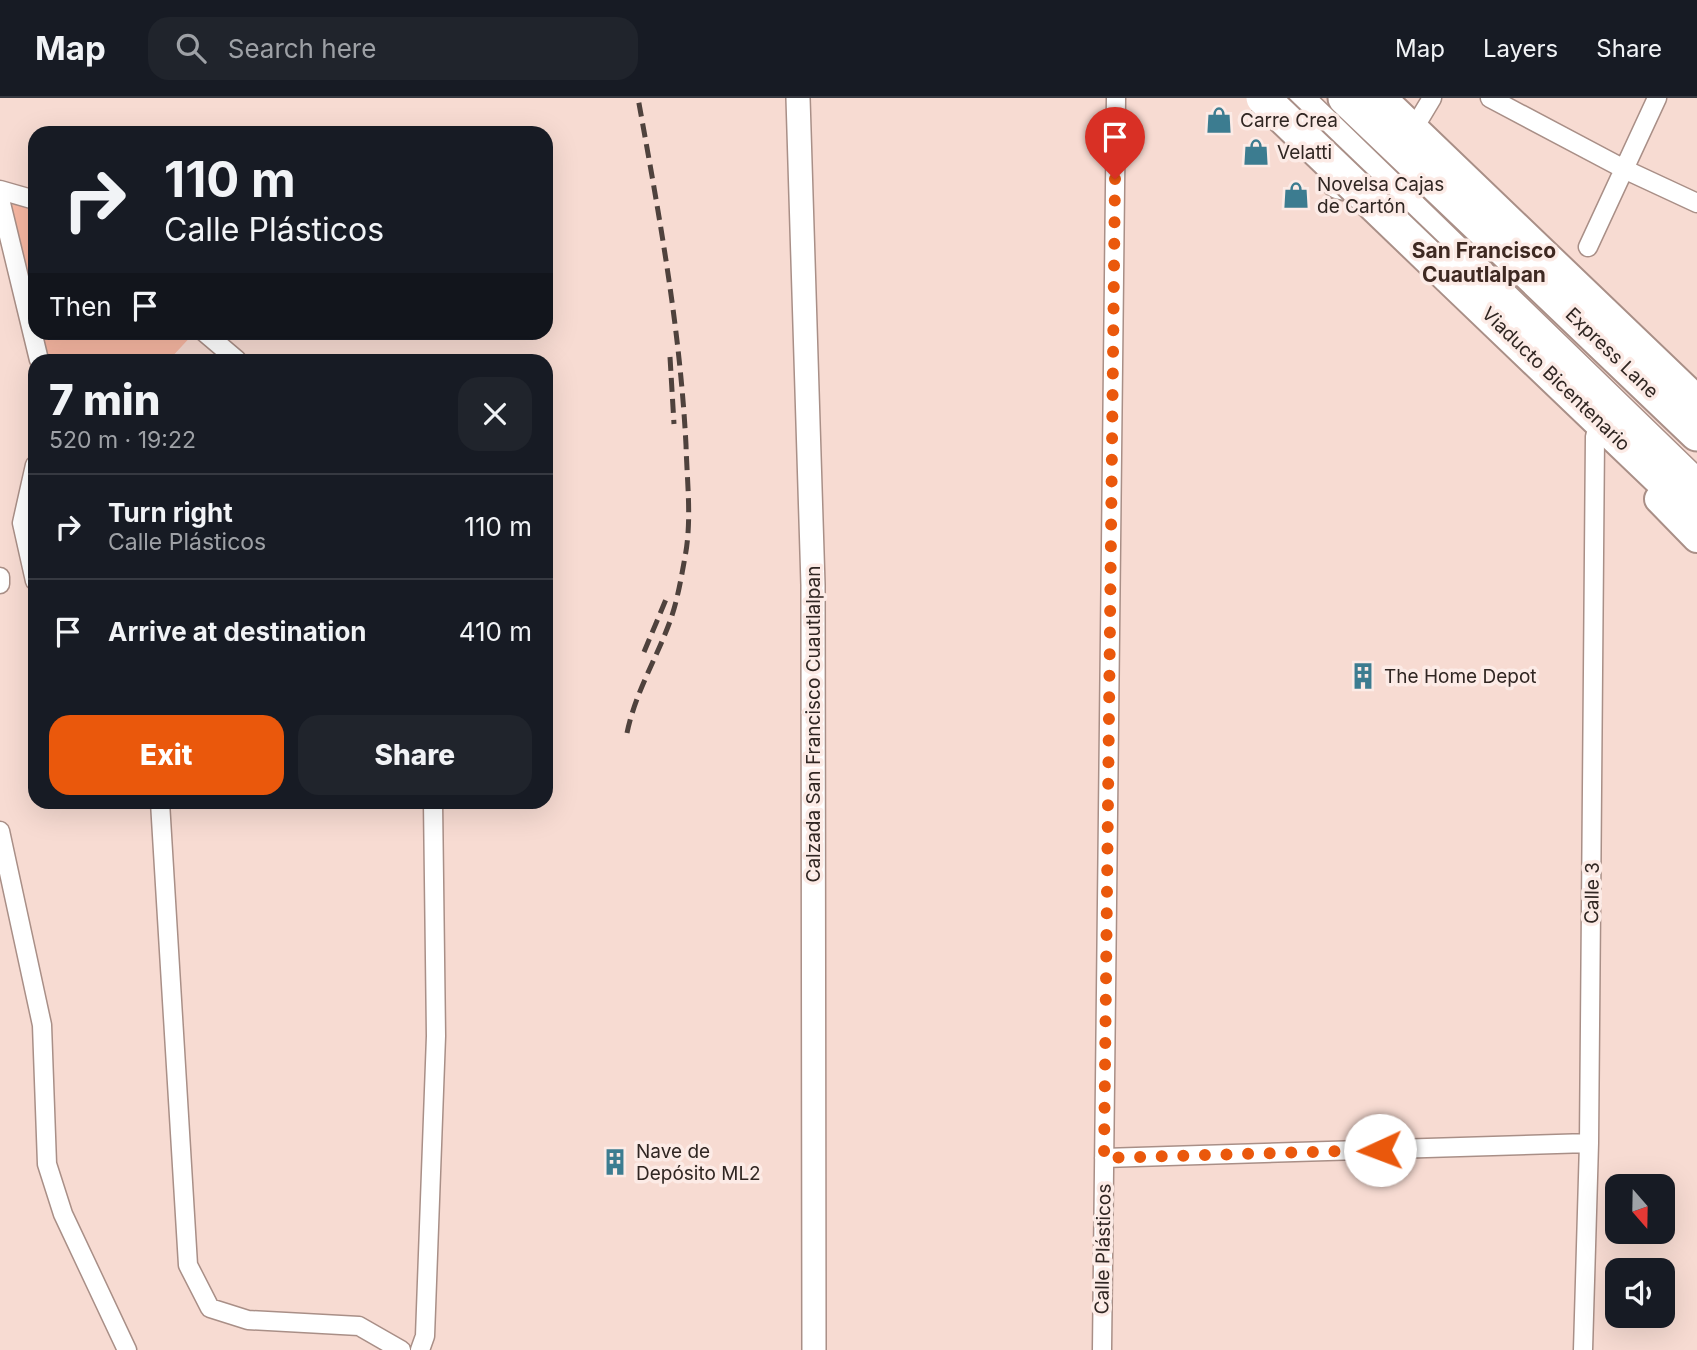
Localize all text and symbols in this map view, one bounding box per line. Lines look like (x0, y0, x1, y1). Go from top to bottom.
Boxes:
search box (148, 17, 638, 80)
text: Map (35, 28, 106, 68)
icon: search (172, 29, 210, 67)
text: Search here (228, 33, 376, 64)
text: Map (1395, 34, 1445, 63)
text: Layers (1483, 34, 1558, 63)
text: Share (1596, 34, 1662, 63)
shop icon: Carre Crea (1204, 105, 1234, 135)
pin (1085, 107, 1145, 179)
place label: Carre Crea (1240, 109, 1338, 132)
icon: arrive (1096, 118, 1134, 156)
shop icon: Velatti (1241, 137, 1271, 167)
place label: Velatti (1277, 141, 1332, 164)
text: 110 m (164, 150, 296, 209)
icon: right (49, 154, 140, 245)
place label: Novelsa Cajas de Cartón (1317, 173, 1444, 218)
shop icon: Novelsa Cajas de Cartón (1281, 180, 1311, 210)
text: Calle Plásticos (164, 210, 384, 249)
district label: San Francisco Cuautlalpan (1412, 238, 1556, 287)
icon: arrive (126, 287, 164, 325)
text: Then (49, 291, 112, 322)
street label: Viaducto Bicentenario (1477, 302, 1635, 456)
street label: Express Lane (1561, 303, 1663, 403)
text: 7 min (49, 374, 160, 425)
button: close (458, 377, 532, 451)
text: 520 m · 19:22 (49, 426, 196, 454)
text: Turn right (108, 497, 233, 528)
icon: right (49, 508, 87, 546)
text: 110 m (464, 511, 532, 542)
text: Calle Plásticos (108, 528, 266, 556)
street label: Calzada San Francisco Cuautlalpan (802, 566, 825, 883)
icon: arrive (49, 613, 87, 651)
text: Arrive at destination (108, 616, 367, 647)
text: 410 m (459, 616, 532, 647)
building icon: The Home Depot (1348, 661, 1378, 691)
place label: The Home Depot (1384, 665, 1537, 688)
button: Exit (49, 715, 284, 795)
button: Share (298, 715, 532, 795)
street label: Calle 3 (1580, 862, 1604, 924)
position arrow (1343, 1113, 1417, 1187)
place label: Nave de Depósito ML2 (636, 1140, 761, 1185)
building icon: Nave de Depósito ML2 (600, 1147, 630, 1177)
north arrow (1605, 1174, 1675, 1244)
map controls (1605, 1174, 1675, 1328)
street label: Calle Plásticos (1090, 1183, 1116, 1315)
button: sound (1605, 1258, 1675, 1328)

